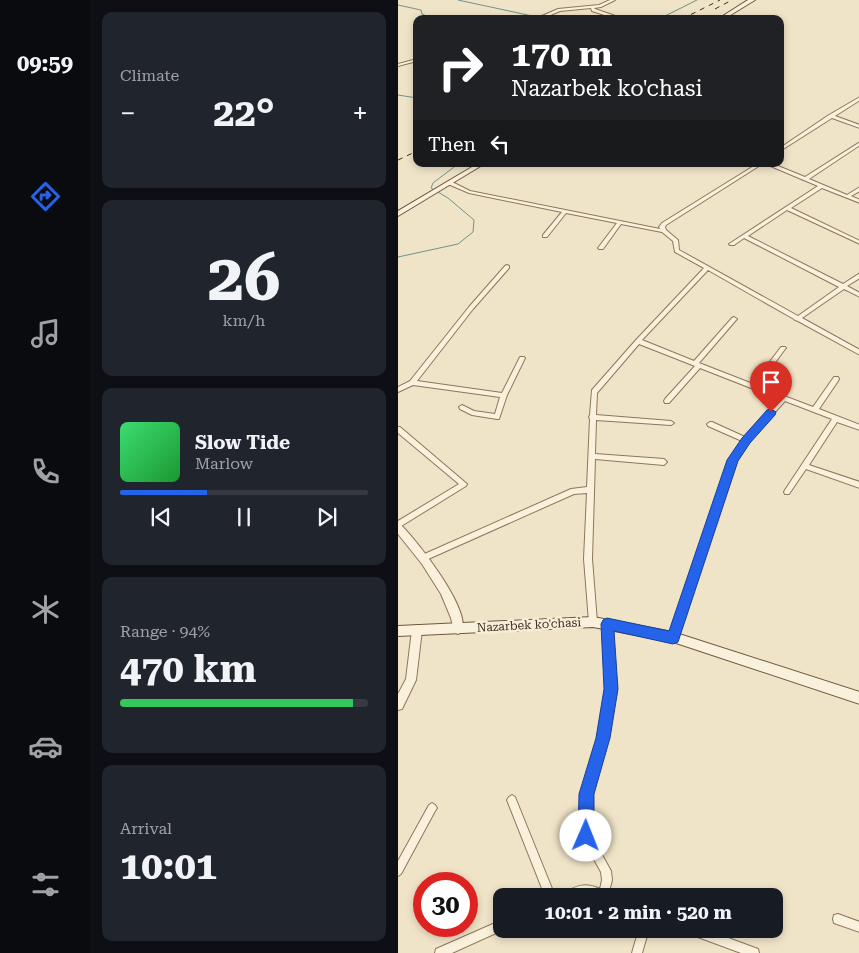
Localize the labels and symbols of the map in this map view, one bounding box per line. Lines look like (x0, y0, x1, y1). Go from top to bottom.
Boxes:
pin (750, 361, 792, 412)
street label: Nazarbek ko'chasi (476, 615, 582, 635)
position arrow (559, 809, 611, 861)
speed limit sign: 30 (413, 872, 478, 937)

